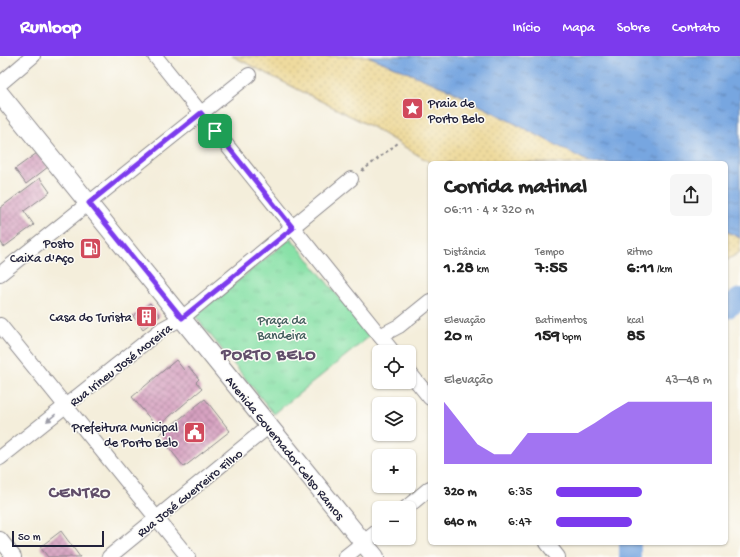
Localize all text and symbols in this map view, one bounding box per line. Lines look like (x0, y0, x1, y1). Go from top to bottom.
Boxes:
text: Runloop (20, 17, 81, 40)
text: Início (512, 20, 541, 37)
text: Mapa (563, 20, 595, 37)
text: Sobre (617, 20, 650, 37)
text: Contato (672, 20, 720, 37)
place icon: Praia de Porto Belo (399, 96, 425, 122)
place label: Praia de Porto Belo (427, 97, 485, 127)
pin (198, 114, 232, 148)
icon: arrive (204, 120, 226, 142)
button: share (670, 174, 712, 216)
text: Corrida matinal (444, 175, 587, 201)
text: 06:11 · 4 × 320 m (444, 203, 534, 218)
fuel station icon: Posto Caixa d'Aço (77, 236, 103, 262)
place label: Posto Caixa d'Aço (10, 237, 74, 267)
text: Distância (444, 247, 486, 259)
text: Tempo (535, 247, 564, 259)
text: Ritmo (627, 247, 653, 259)
text: 1.28 (444, 259, 474, 279)
text: 7:55 (535, 259, 567, 279)
text: 6:11 (627, 259, 654, 279)
text: km (474, 264, 489, 276)
text: /km (654, 264, 672, 276)
building icon: Casa do Turista (134, 303, 160, 329)
place label: Casa do Turista (49, 311, 133, 326)
park label: Praça da Bandeira (256, 314, 307, 344)
text: Elevação (444, 315, 485, 327)
text: Batimentos (535, 315, 587, 327)
text: kcal (627, 315, 644, 327)
street label: Rua Irineu José Moreira (67, 321, 176, 411)
text: 20 (444, 327, 462, 347)
text: 159 (535, 327, 560, 347)
text: 85 (627, 327, 645, 347)
text: m (462, 332, 472, 344)
text: bpm (560, 332, 581, 344)
map controls (372, 345, 416, 545)
button: locate (372, 345, 416, 389)
district label: PORTO BELO (220, 346, 317, 366)
text: Elevação (444, 373, 493, 388)
text: 43–48 m (666, 373, 712, 388)
street label: Avenida Governador Celso Ramos (221, 374, 347, 524)
button: layers (372, 397, 416, 441)
one-way arrow (45, 413, 56, 422)
public building icon: Prefeitura Municipal de Porto Belo (181, 420, 207, 446)
place label: Prefeitura Municipal de Porto Belo (71, 421, 178, 451)
street label: Rua José Guerreiro Filho (135, 447, 247, 541)
button: + (372, 449, 416, 493)
district label: CENTRO (48, 484, 111, 504)
text: 320 m (444, 485, 477, 500)
text: 6:35 (508, 485, 532, 500)
button: − (372, 501, 416, 545)
text: 640 m (444, 515, 476, 530)
text: 6:47 (508, 515, 532, 530)
scale bar (12, 529, 104, 548)
text: 50 m (18, 532, 40, 544)

